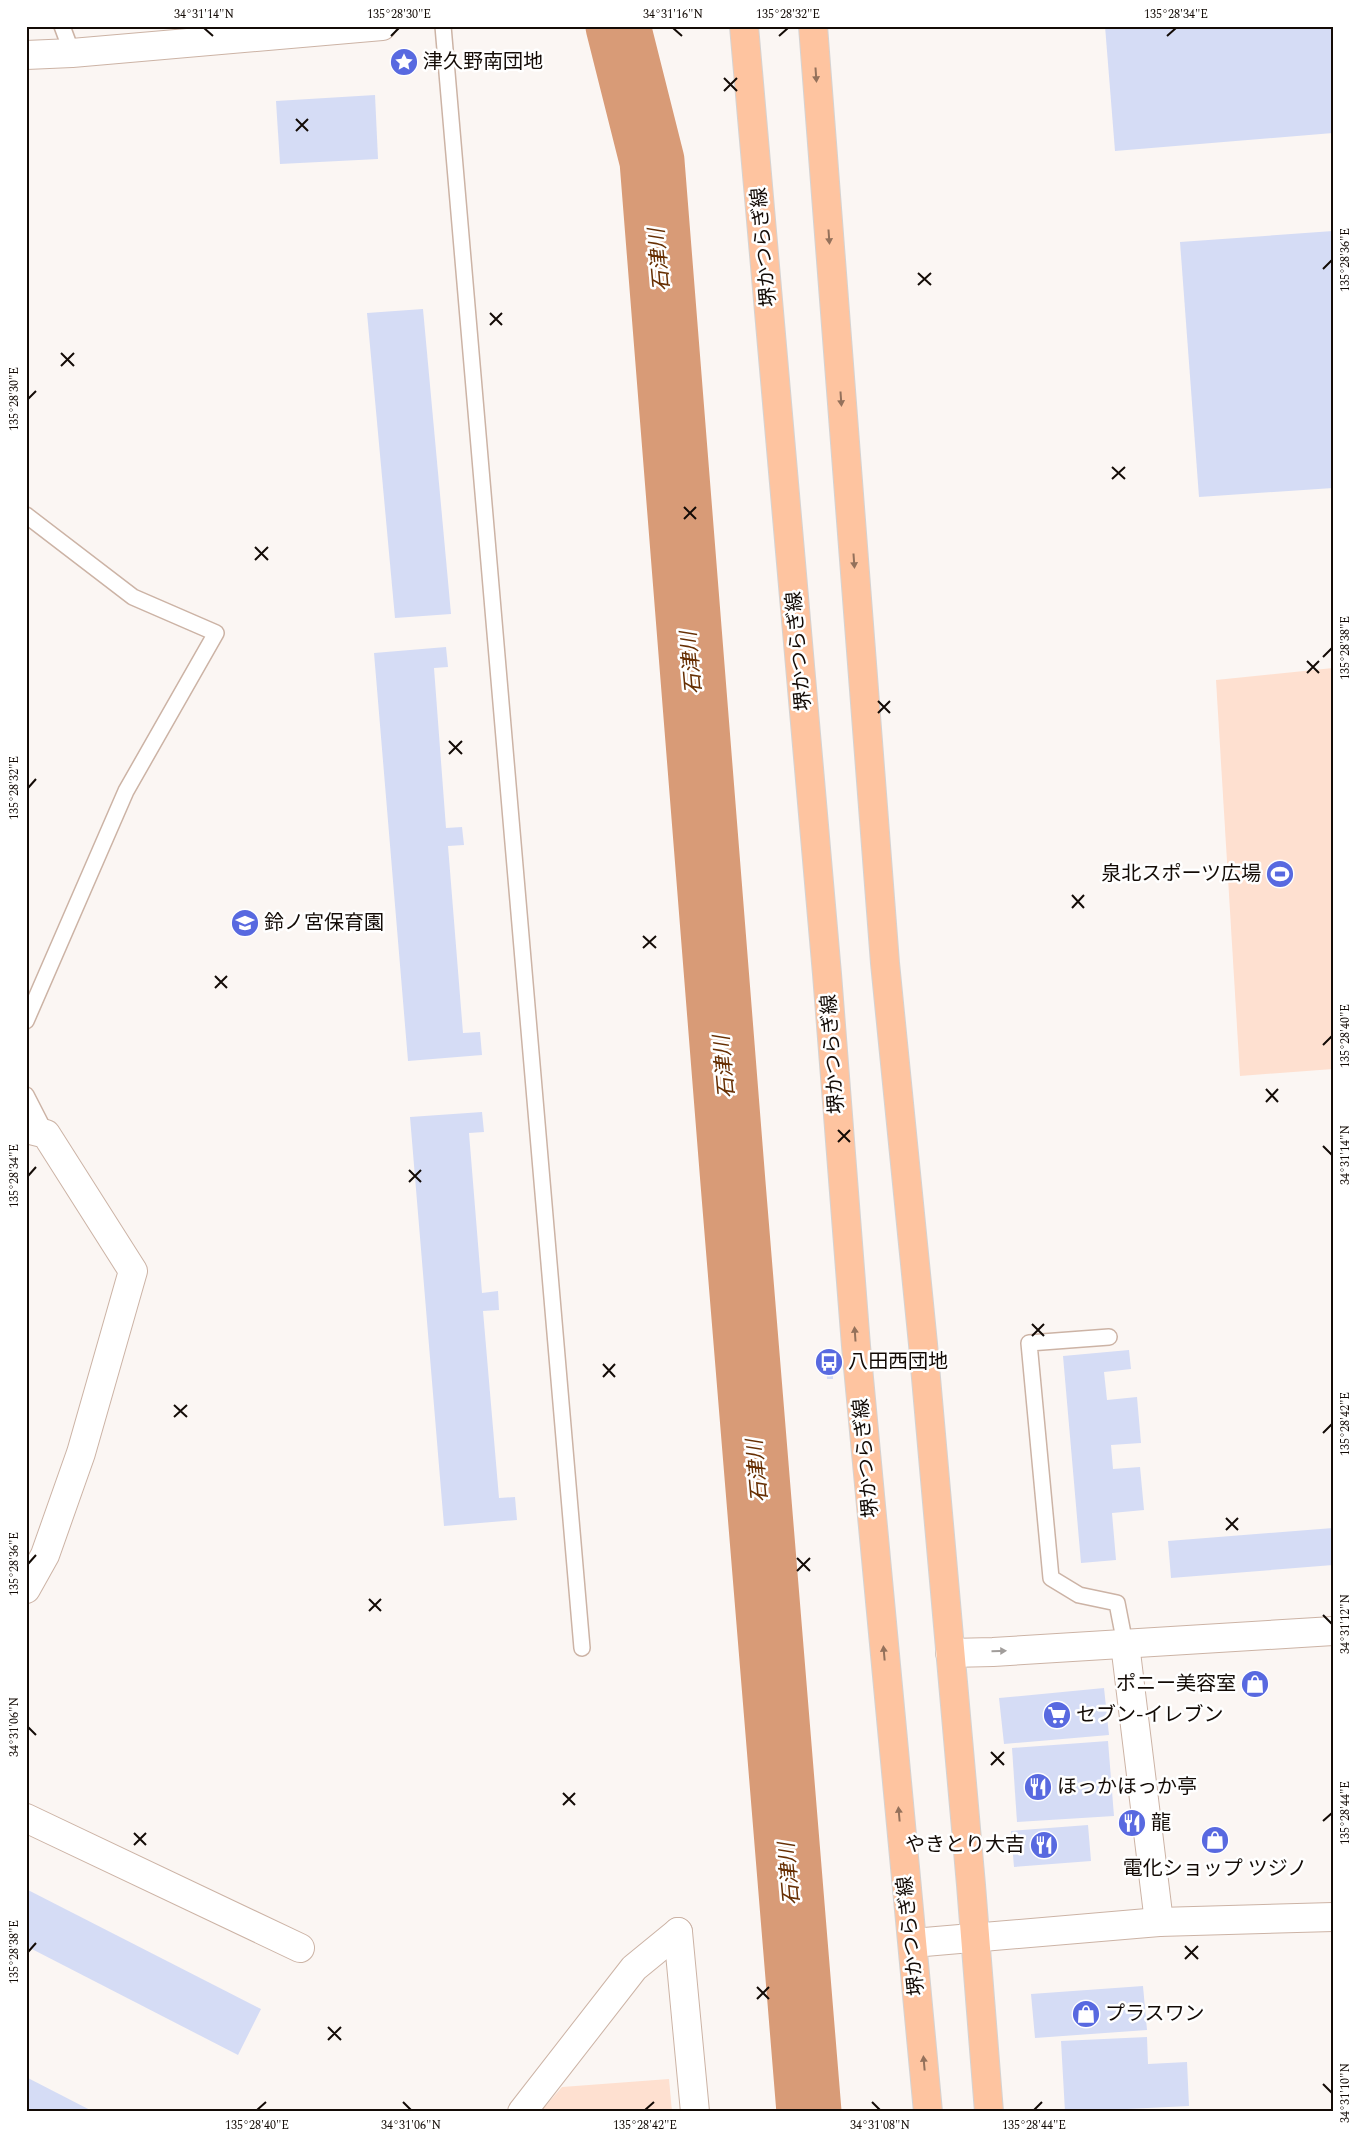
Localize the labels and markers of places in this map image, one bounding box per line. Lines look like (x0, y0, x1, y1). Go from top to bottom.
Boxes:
place icon: 津久野南団地 (389, 47, 419, 77)
place label: 津久野南団地 (423, 47, 543, 77)
place label: 泉北スポーツ広場 (1101, 859, 1261, 889)
sports icon: 泉北スポーツ広場 (1265, 859, 1295, 889)
school or university icon: 鈴ノ宮保育園 (230, 908, 260, 938)
place label: 鈴ノ宮保育園 (264, 908, 384, 938)
bus stop icon: 八田西団地 (814, 1347, 844, 1377)
place label: 八田西団地 (848, 1347, 948, 1377)
place label: ポニー美容室 (1116, 1669, 1236, 1699)
shop icon: ポニー美容室 (1240, 1669, 1270, 1699)
supermarket icon: セブン-イレブン (1042, 1700, 1072, 1730)
place label: セブン-イレブン (1076, 1700, 1224, 1730)
restaurant icon: ほっかほっか亭 (1023, 1772, 1053, 1802)
place label: ほっかほっか亭 (1057, 1772, 1197, 1802)
restaurant icon: 龍 (1117, 1808, 1147, 1838)
place label: 龍 (1151, 1808, 1171, 1838)
shop icon: 電化ショップ ツジノ (1200, 1825, 1230, 1855)
place label: やきとり大吉 (905, 1830, 1025, 1860)
restaurant icon: やきとり大吉 (1029, 1830, 1059, 1860)
place label: 電化ショップ ツジノ (1123, 1854, 1307, 1884)
shop icon: プラスワン (1071, 1999, 1101, 2029)
place label: プラスワン (1105, 1999, 1205, 2029)

